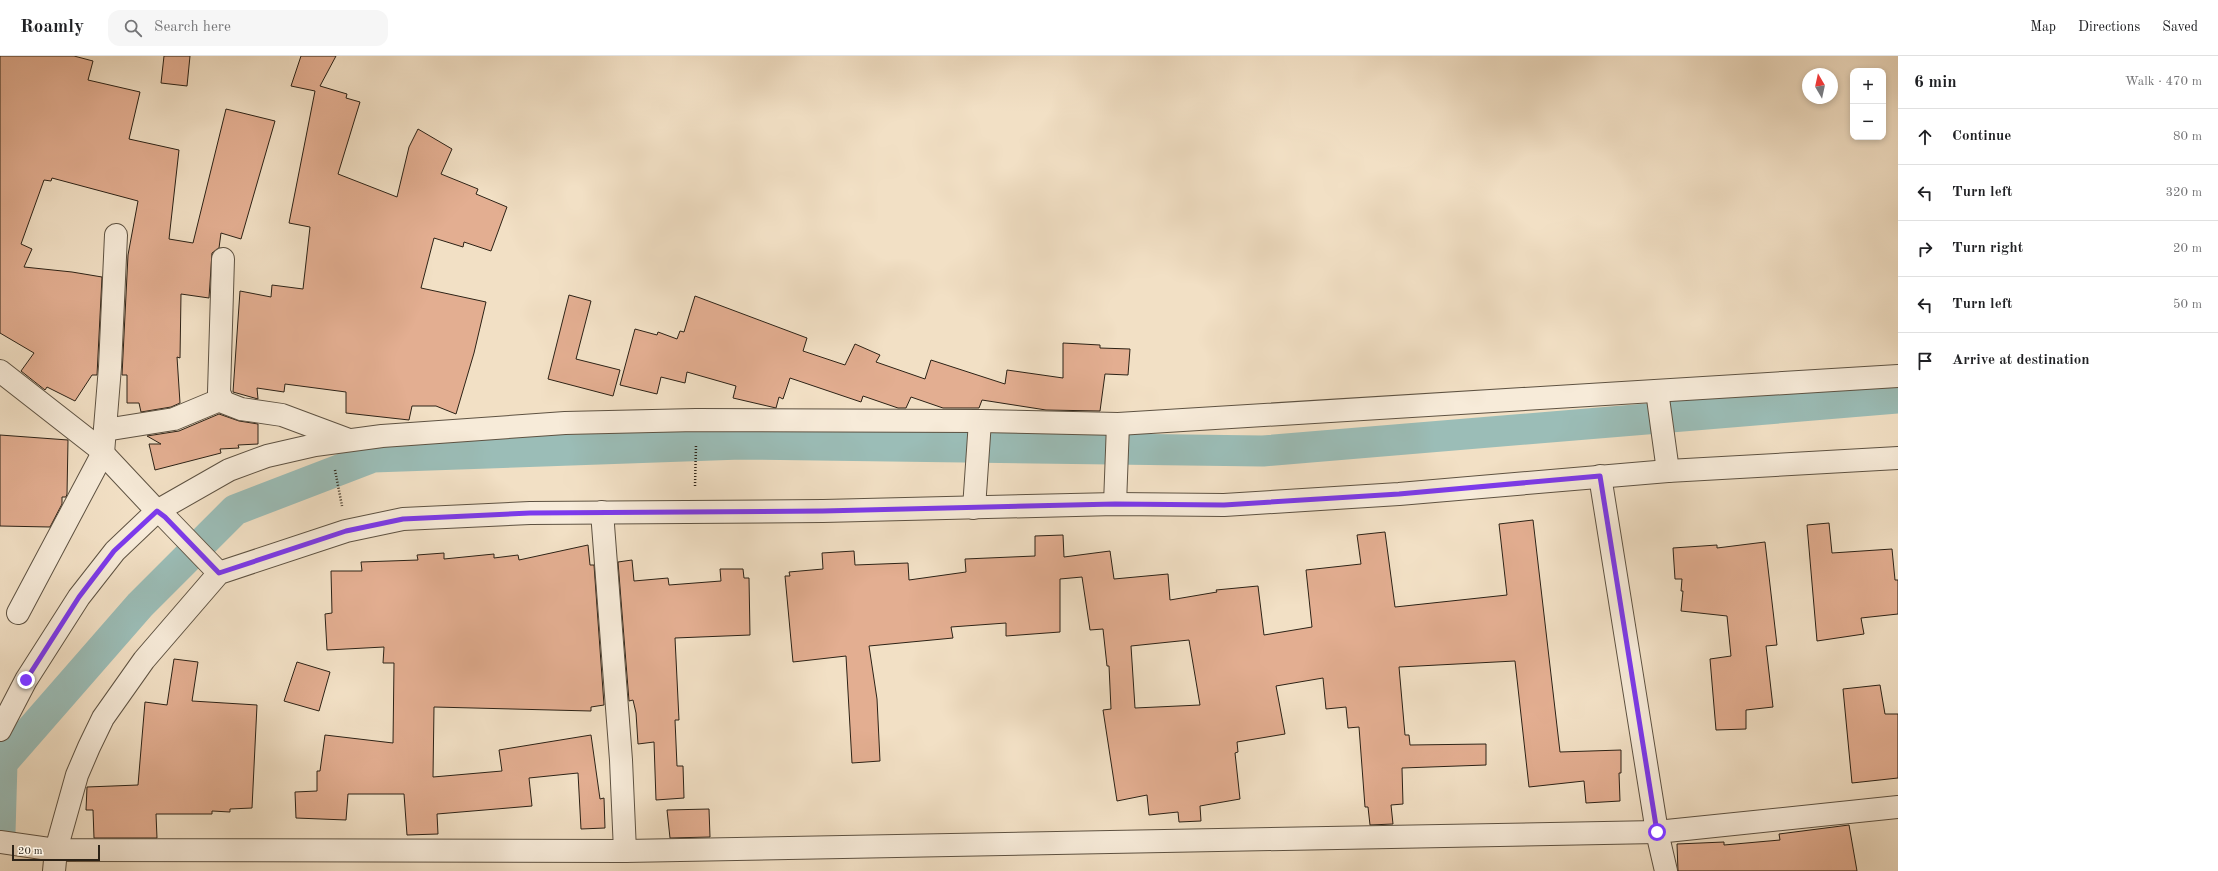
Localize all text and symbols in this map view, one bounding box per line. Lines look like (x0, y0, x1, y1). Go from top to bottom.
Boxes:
search box (108, 10, 388, 46)
icon: search (122, 17, 144, 39)
text: Roamly (20, 18, 84, 37)
text: Search here (154, 20, 231, 35)
text: Map (2030, 20, 2056, 34)
text: Directions (2078, 20, 2140, 34)
text: Saved (2162, 20, 2198, 34)
north arrow (1802, 68, 1838, 104)
map controls (1850, 68, 1886, 140)
button: + (1850, 68, 1886, 104)
text: 6 min (1914, 74, 1957, 91)
text: Walk · 470 m (2125, 75, 2202, 88)
button: − (1850, 104, 1886, 140)
icon: ahead (1914, 126, 1936, 148)
text: Continue (1952, 129, 2011, 144)
text: 80 m (2173, 130, 2202, 143)
icon: left (1914, 182, 1936, 204)
text: Turn left (1952, 185, 2012, 200)
text: 320 m (2165, 186, 2202, 199)
icon: right (1914, 238, 1936, 260)
text: Turn right (1952, 241, 2023, 256)
text: 20 m (2173, 242, 2202, 255)
icon: left (1914, 294, 1936, 316)
text: Turn left (1952, 297, 2012, 312)
text: 50 m (2173, 298, 2202, 311)
icon: arrive (1914, 350, 1936, 372)
text: Arrive at destination (1952, 353, 2090, 368)
route end (17, 671, 35, 689)
route start (1648, 823, 1666, 841)
scale bar (12, 843, 100, 862)
text: 20 m (18, 846, 43, 857)

